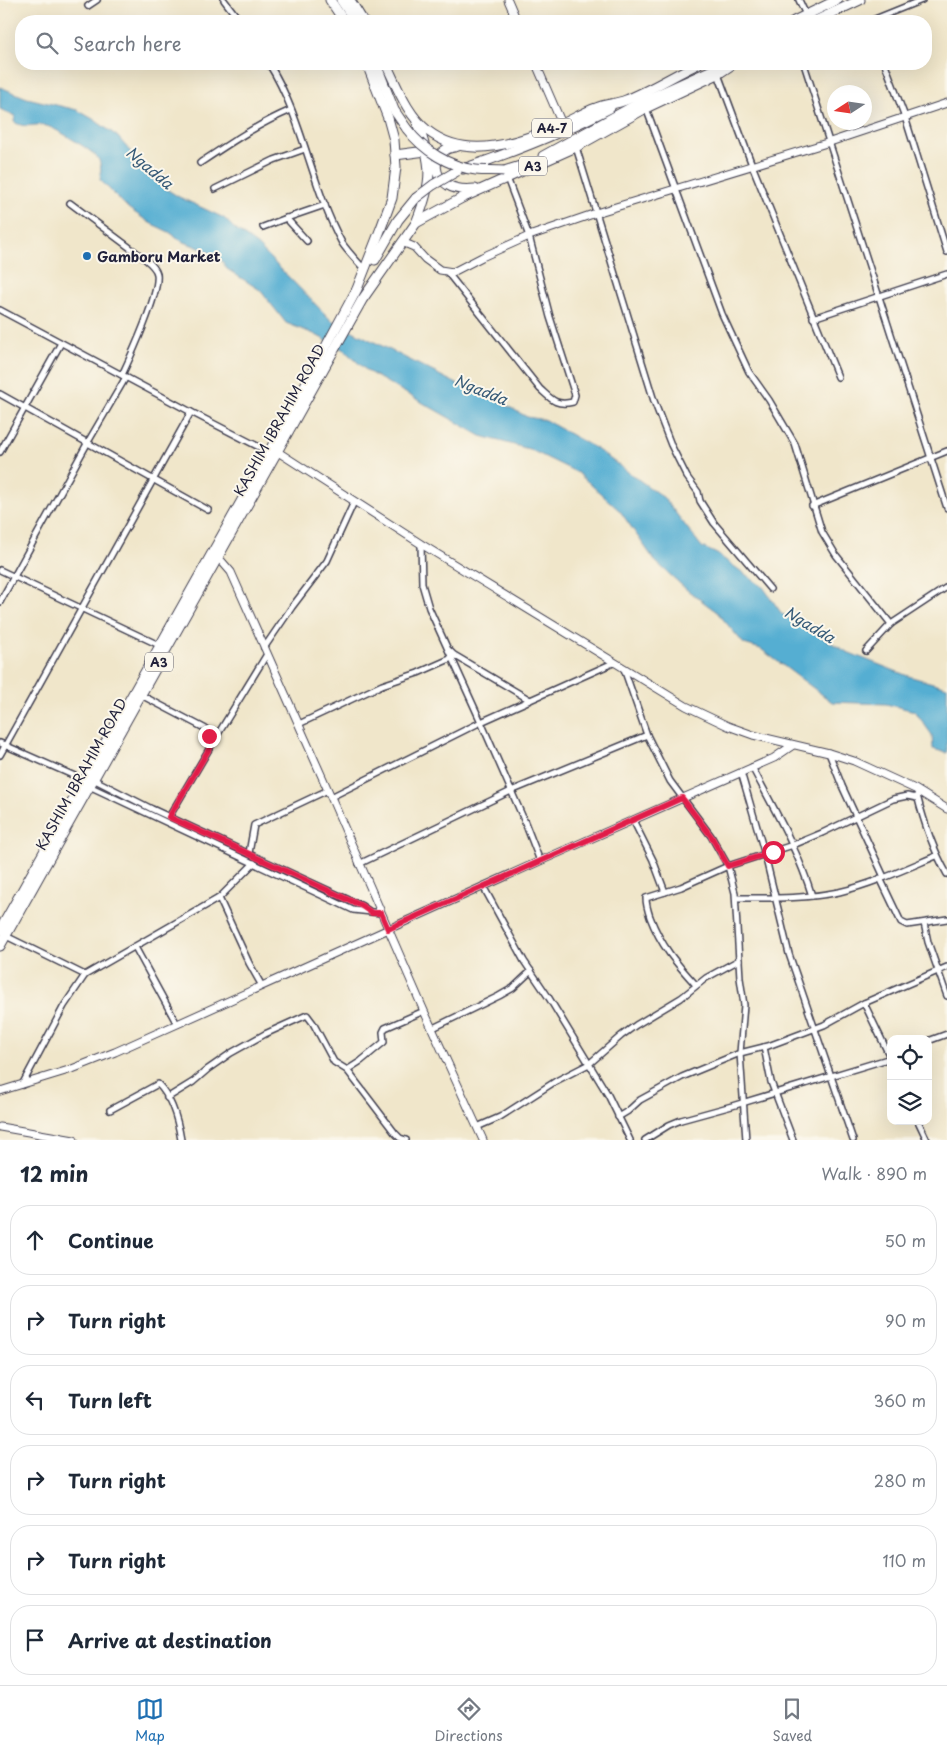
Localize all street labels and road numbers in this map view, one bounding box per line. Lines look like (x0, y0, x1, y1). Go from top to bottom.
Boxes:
road number: A4-7 (532, 119, 572, 138)
road number: A3 (519, 157, 547, 176)
street label: KASHIM IBRAHIM ROAD (228, 340, 330, 500)
road number: A3 (145, 652, 173, 672)
street label: KASHIM IBRAHIM ROAD (30, 694, 132, 854)

